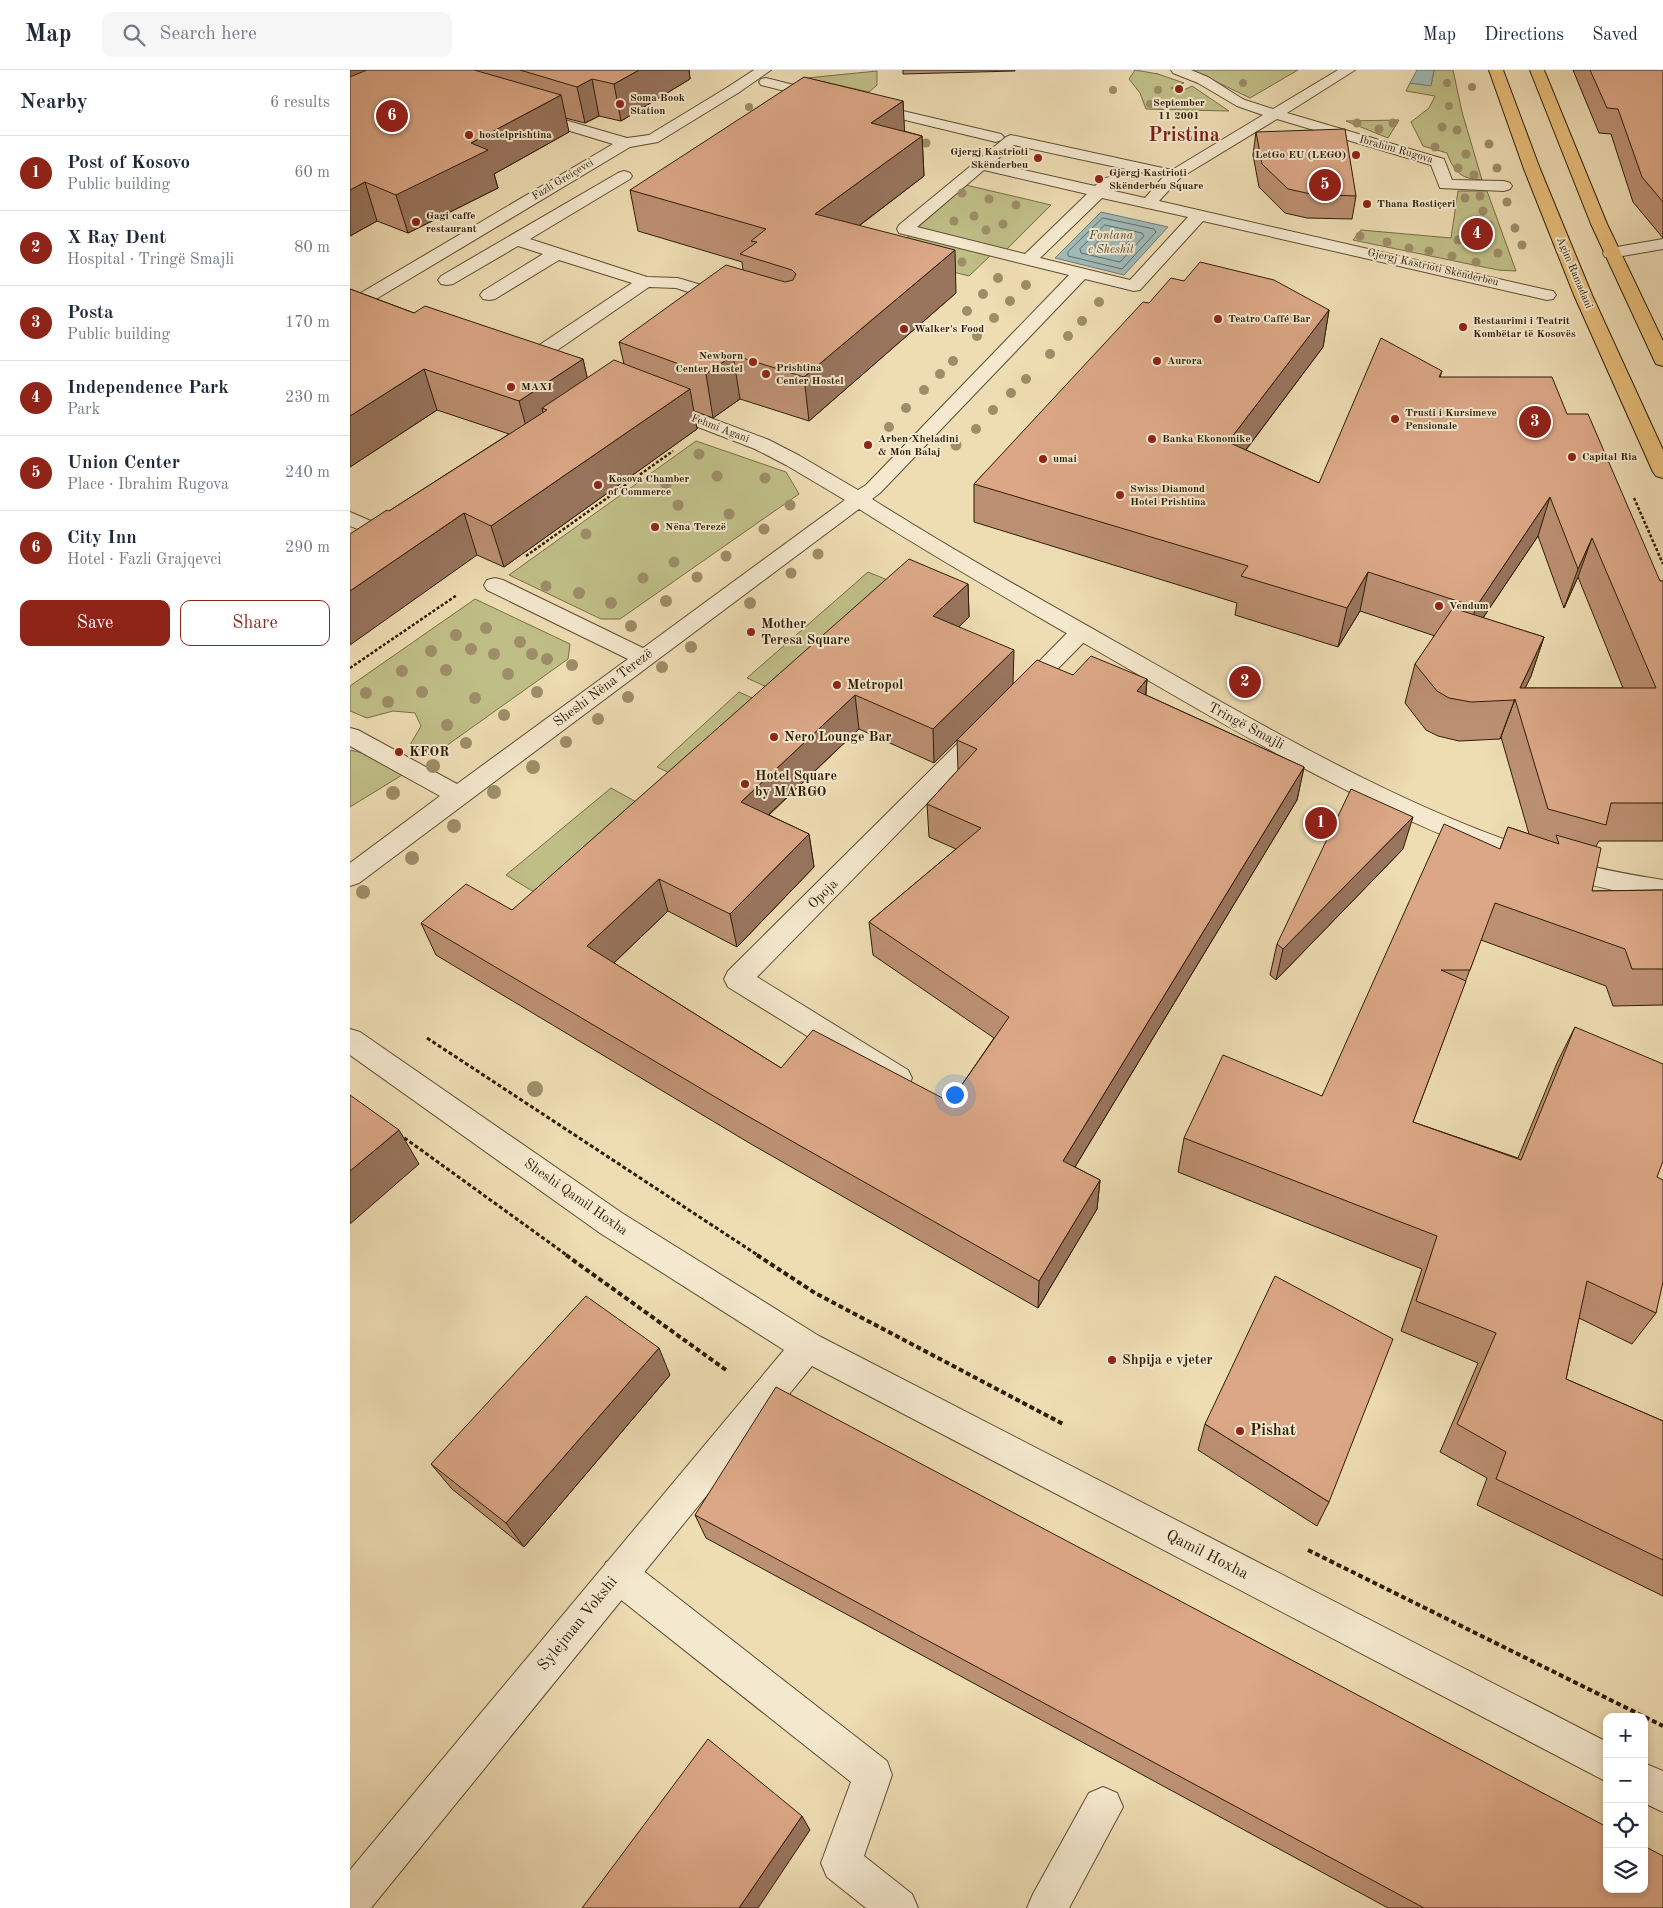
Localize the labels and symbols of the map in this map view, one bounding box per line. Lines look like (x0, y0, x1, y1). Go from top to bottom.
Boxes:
marker: September 11 2001 (1173, 83, 1185, 95)
place label: Soma Book Station (630, 93, 685, 117)
pin: 6 (376, 97, 408, 135)
marker: Soma Book Station (614, 98, 626, 110)
place label: September 11 2001 (1153, 98, 1205, 122)
district label: Pristina (1148, 126, 1220, 146)
marker: hostelprishtina (463, 129, 475, 141)
place label: hostelprishtina (479, 130, 552, 141)
street label: Ibrahim Rugova (1358, 134, 1435, 166)
place label: Gjergj Kastrioti Skënderbeu (950, 147, 1028, 171)
marker: LetGo EU (LEGO) (1350, 149, 1362, 161)
place label: LetGo EU (LEGO) (1255, 150, 1346, 161)
marker: Gjergj Kastrioti Skënderbeu (1032, 152, 1044, 164)
street label: Fazli Greiçevci (530, 157, 596, 203)
pin: 5 (1309, 166, 1341, 204)
place label: Gjergj Kastrioti Skënderbeu Square (1109, 168, 1204, 192)
marker: Gjergj Kastrioti Skënderbeu Square (1093, 173, 1105, 185)
marker: Thana Rostiçeri (1361, 198, 1373, 210)
place label: Thana Rostiçeri (1377, 199, 1455, 210)
place label: Gagi caffe restaurant (426, 211, 477, 235)
pin: 4 (1461, 215, 1493, 253)
marker: Gagi caffe restaurant (410, 216, 422, 228)
water label: Fontana e Sheshit (1088, 230, 1134, 256)
street label: Agim Ramadani (1554, 236, 1594, 310)
street label: Gjergj Kastrioti Skënderbeu (1366, 248, 1500, 288)
marker: Teatro Caffé Bar (1212, 313, 1224, 325)
place label: Teatro Caffé Bar (1228, 314, 1311, 325)
place label: Restaurimi i Teatrit Kombëtar të Kosovës (1473, 316, 1576, 340)
marker: Restaurimi i Teatrit Kombëtar të Kosovës (1457, 321, 1469, 333)
marker: Walker's Food (898, 323, 910, 335)
place label: Walker's Food (914, 324, 984, 335)
place label: Newborn Center Hostel (675, 351, 744, 375)
marker: Aurora (1151, 355, 1163, 367)
marker: Newborn Center Hostel (747, 356, 759, 368)
place label: Aurora (1167, 356, 1202, 367)
place label: Prishtina Center Hostel (776, 363, 844, 387)
marker: Prishtina Center Hostel (760, 368, 772, 380)
marker: MAXI (505, 381, 517, 393)
place label: MAXI (521, 382, 552, 393)
pin: 3 (1519, 403, 1551, 441)
place label: Trusti i Kursimeve Pensionale (1405, 408, 1497, 432)
street label: Fehmi Agani (689, 413, 751, 445)
marker: Trusti i Kursimeve Pensionale (1389, 413, 1401, 425)
marker: Banka Ekonomike (1146, 433, 1158, 445)
place label: Arben Xheladini & Mon Balaj (878, 434, 958, 458)
place label: Banka Ekonomike (1162, 434, 1251, 445)
marker: Arben Xheladini & Mon Balaj (862, 439, 874, 451)
marker: Capital Ria (1566, 451, 1578, 463)
place label: Capital Ria (1582, 452, 1637, 463)
marker: umai (1037, 453, 1049, 465)
place label: umai (1053, 454, 1077, 465)
place label: Kosova Chamber of Commerce (608, 474, 689, 498)
marker: Kosova Chamber of Commerce (592, 479, 604, 491)
place label: Swiss Diamond Hotel Prishtina (1130, 484, 1206, 508)
marker: Swiss Diamond Hotel Prishtina (1114, 489, 1126, 501)
marker: Nëna Terezë (649, 521, 661, 533)
place label: Nëna Terezë (665, 522, 726, 533)
marker: Vendum (1433, 600, 1445, 612)
place label: Vendum (1449, 601, 1489, 612)
place label: Mother Teresa Square (761, 617, 850, 647)
marker: Mother Teresa Square (745, 626, 757, 638)
street label: Sheshi Nëna Terezë (551, 646, 655, 730)
pin: 2 (1229, 663, 1261, 701)
place label: Metropol (847, 678, 903, 692)
marker: Metropol (831, 679, 843, 691)
street label: Tringë Smajli (1206, 700, 1286, 752)
place label: Nero Lounge Bar (784, 730, 892, 744)
marker: Nero Lounge Bar (768, 731, 780, 743)
place label: KFOR (409, 745, 449, 759)
marker: KFOR (393, 746, 405, 758)
place label: Hotel Square by MARGO (755, 769, 837, 799)
marker: Hotel Square by MARGO (739, 778, 751, 790)
pin: 1 (1305, 804, 1337, 842)
street label: Opoja (806, 876, 841, 911)
your location (942, 1082, 968, 1108)
street label: Sheshi Qamil Hoxha (522, 1156, 630, 1238)
place label: Shpija e vjeter (1122, 1353, 1213, 1367)
marker: Shpija e vjeter (1106, 1354, 1118, 1366)
place label: Pishat (1250, 1423, 1296, 1439)
marker: Pishat (1234, 1425, 1246, 1437)
street label: Qamil Hoxha (1163, 1527, 1251, 1583)
street label: Sylejman Vokshi (535, 1574, 621, 1674)

